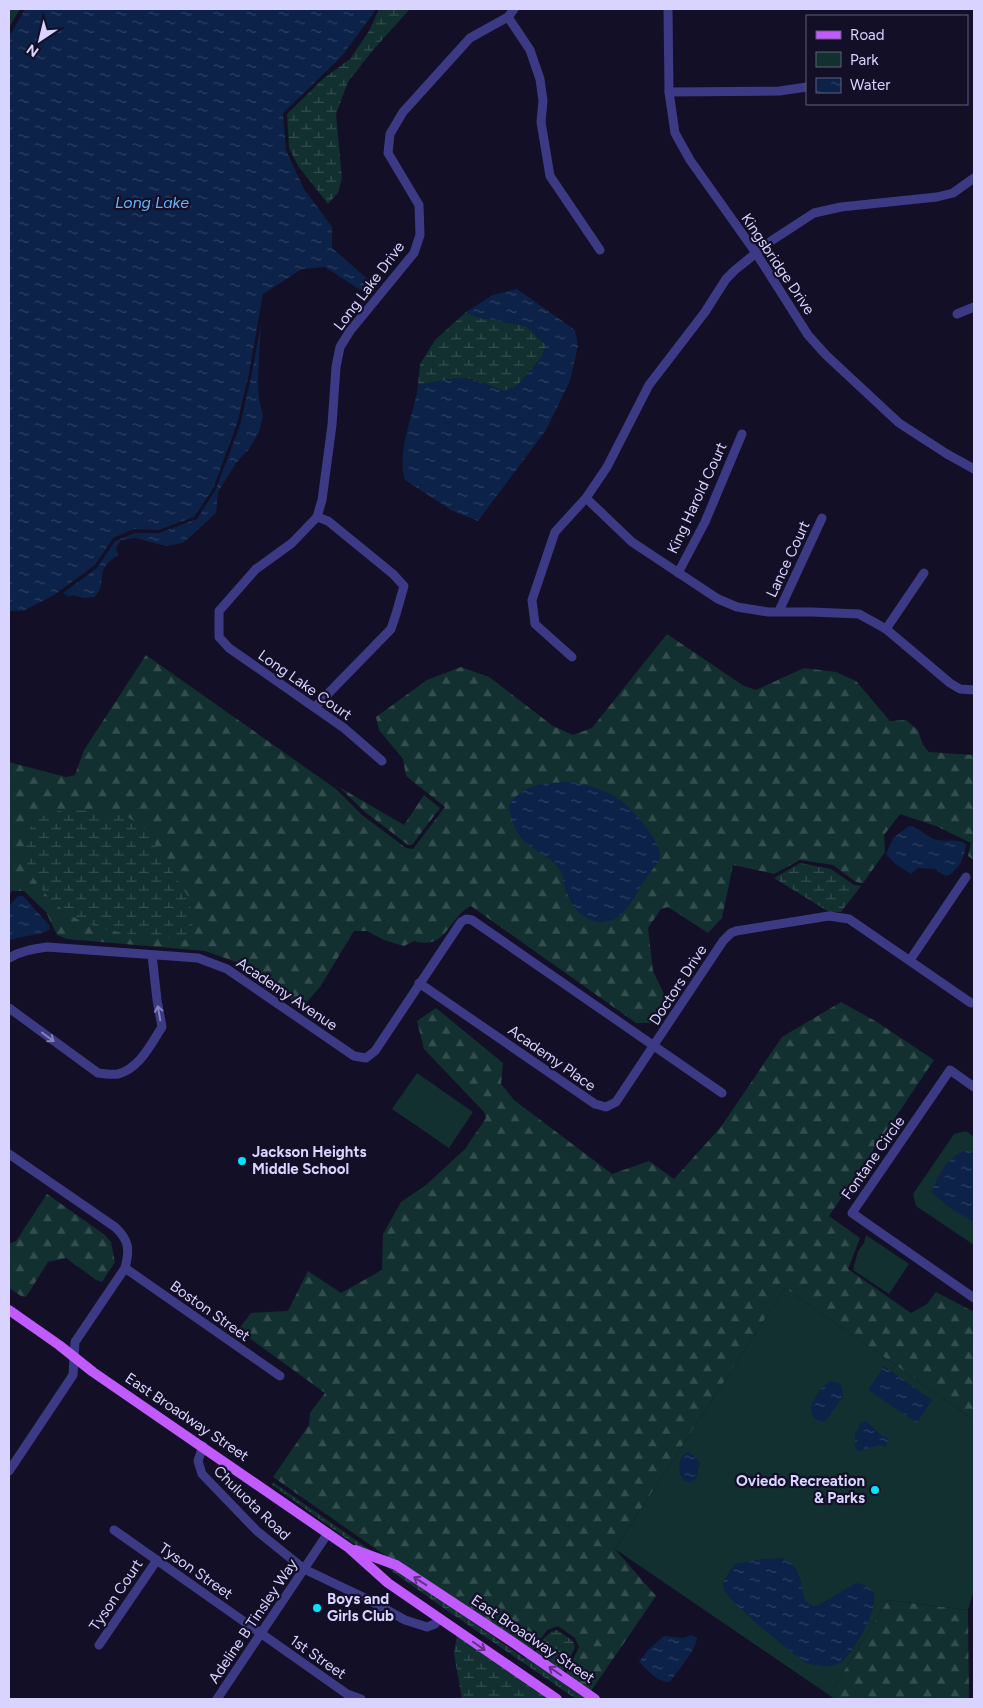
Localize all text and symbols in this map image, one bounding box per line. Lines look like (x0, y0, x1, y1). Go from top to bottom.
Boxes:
north arrow (15, 15, 65, 65)
legend (806, 15, 968, 105)
text: Road (850, 26, 885, 44)
text: N (24, 40, 42, 60)
text: Park (850, 51, 879, 69)
text: Water (850, 76, 890, 94)
water label: Long Lake (115, 193, 189, 212)
street label: Kingsbridge Drive (737, 210, 819, 318)
street label: Long Lake Drive (330, 238, 408, 334)
street label: King Harold Court (663, 439, 731, 556)
street label: Lance Court (762, 518, 814, 600)
street label: Long Lake Court (255, 646, 356, 724)
street label: Doctors Drive (645, 942, 711, 1028)
street label: Academy Avenue (233, 954, 341, 1034)
one-way arrow (154, 1005, 164, 1021)
street label: Academy Place (505, 1021, 599, 1095)
one-way arrow (41, 1031, 54, 1042)
street label: Fontane Circle (838, 1113, 908, 1203)
place label: Jackson Heights Middle School (252, 1143, 366, 1178)
marker: Jackson Heights Middle School (236, 1155, 248, 1167)
street label: Boston Street (167, 1277, 254, 1345)
street label: East Broadway Street (122, 1369, 252, 1465)
street label: Chuluota Road (210, 1462, 294, 1544)
place label: Oviedo Recreation & Parks (736, 1472, 865, 1507)
marker: Oviedo Recreation & Parks (869, 1484, 881, 1496)
street label: Tyson Street (156, 1539, 237, 1603)
street label: Adeline B Tinsley Way (205, 1555, 301, 1687)
street label: Tyson Court (86, 1556, 147, 1634)
one-way arrow (413, 1576, 427, 1586)
place label: Boys and Girls Club (327, 1590, 394, 1625)
street label: East Broadway Street (468, 1591, 598, 1687)
marker: Boys and Girls Club (311, 1602, 323, 1614)
street label: 1st Street (286, 1631, 350, 1683)
one-way arrow (472, 1641, 486, 1651)
one-way arrow (548, 1666, 562, 1676)

